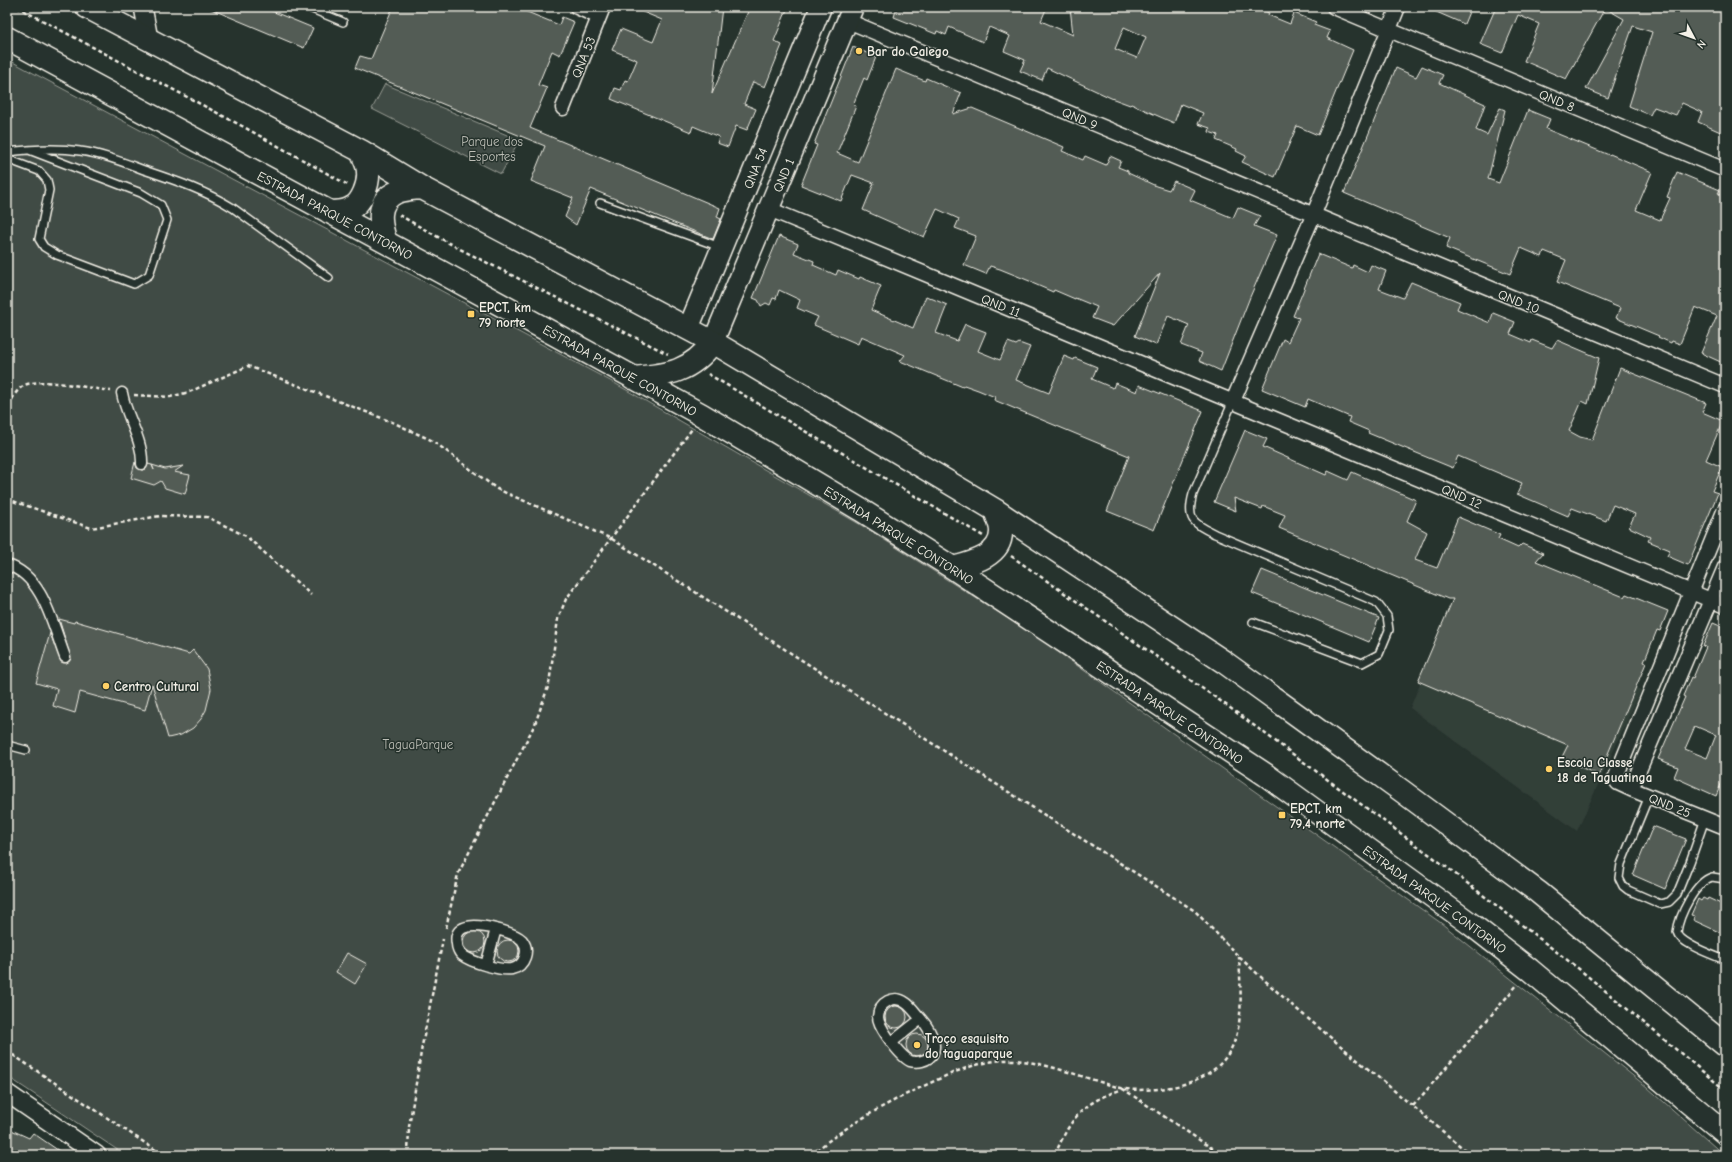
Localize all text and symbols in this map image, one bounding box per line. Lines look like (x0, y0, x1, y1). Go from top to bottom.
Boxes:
north arrow (1674, 18, 1714, 58)
street label: QNA 53 (568, 34, 599, 80)
text: N (1694, 37, 1708, 51)
place label: Bar do Galego (867, 44, 949, 59)
marker: Bar do Galego (854, 46, 864, 56)
street label: QND 8 (1537, 86, 1577, 115)
street label: QND 9 (1060, 104, 1100, 133)
park label: Parque dos Esportes (461, 134, 523, 164)
street label: QNA 54 (740, 145, 770, 191)
street label: QND 1 (770, 156, 797, 194)
street label: ESTRADA PARQUE CONTORNO (255, 168, 415, 263)
street label: QND 10 (1496, 286, 1542, 317)
street label: QND 11 (979, 291, 1022, 320)
place label: EPCT, km 79 norte (479, 300, 531, 330)
marker: EPCT, km 79 norte (466, 309, 476, 319)
street label: ESTRADA PARQUE CONTORNO (540, 322, 699, 419)
street label: QND 12 (1439, 481, 1484, 512)
street label: ESTRADA PARQUE CONTORNO (821, 483, 976, 588)
street label: ESTRADA PARQUE CONTORNO (1094, 658, 1246, 767)
place label: Centro Cultural (114, 679, 199, 694)
marker: Centro Cultural (101, 681, 111, 691)
park label: TaguaParque (383, 737, 454, 752)
place label: Escola Classe 18 de Taguatinga (1557, 755, 1652, 785)
marker: Escola Classe 18 de Taguatinga (1544, 764, 1554, 774)
street label: QND 25 (1647, 790, 1693, 821)
place label: EPCT, km 79,4 norte (1290, 801, 1346, 831)
marker: EPCT, km 79,4 norte (1277, 810, 1287, 820)
street label: ESTRADA PARQUE CONTORNO (1360, 842, 1509, 956)
place label: Troço esquisito do taguaparque (925, 1031, 1013, 1061)
marker: Troço esquisito do taguaparque (912, 1040, 922, 1050)

